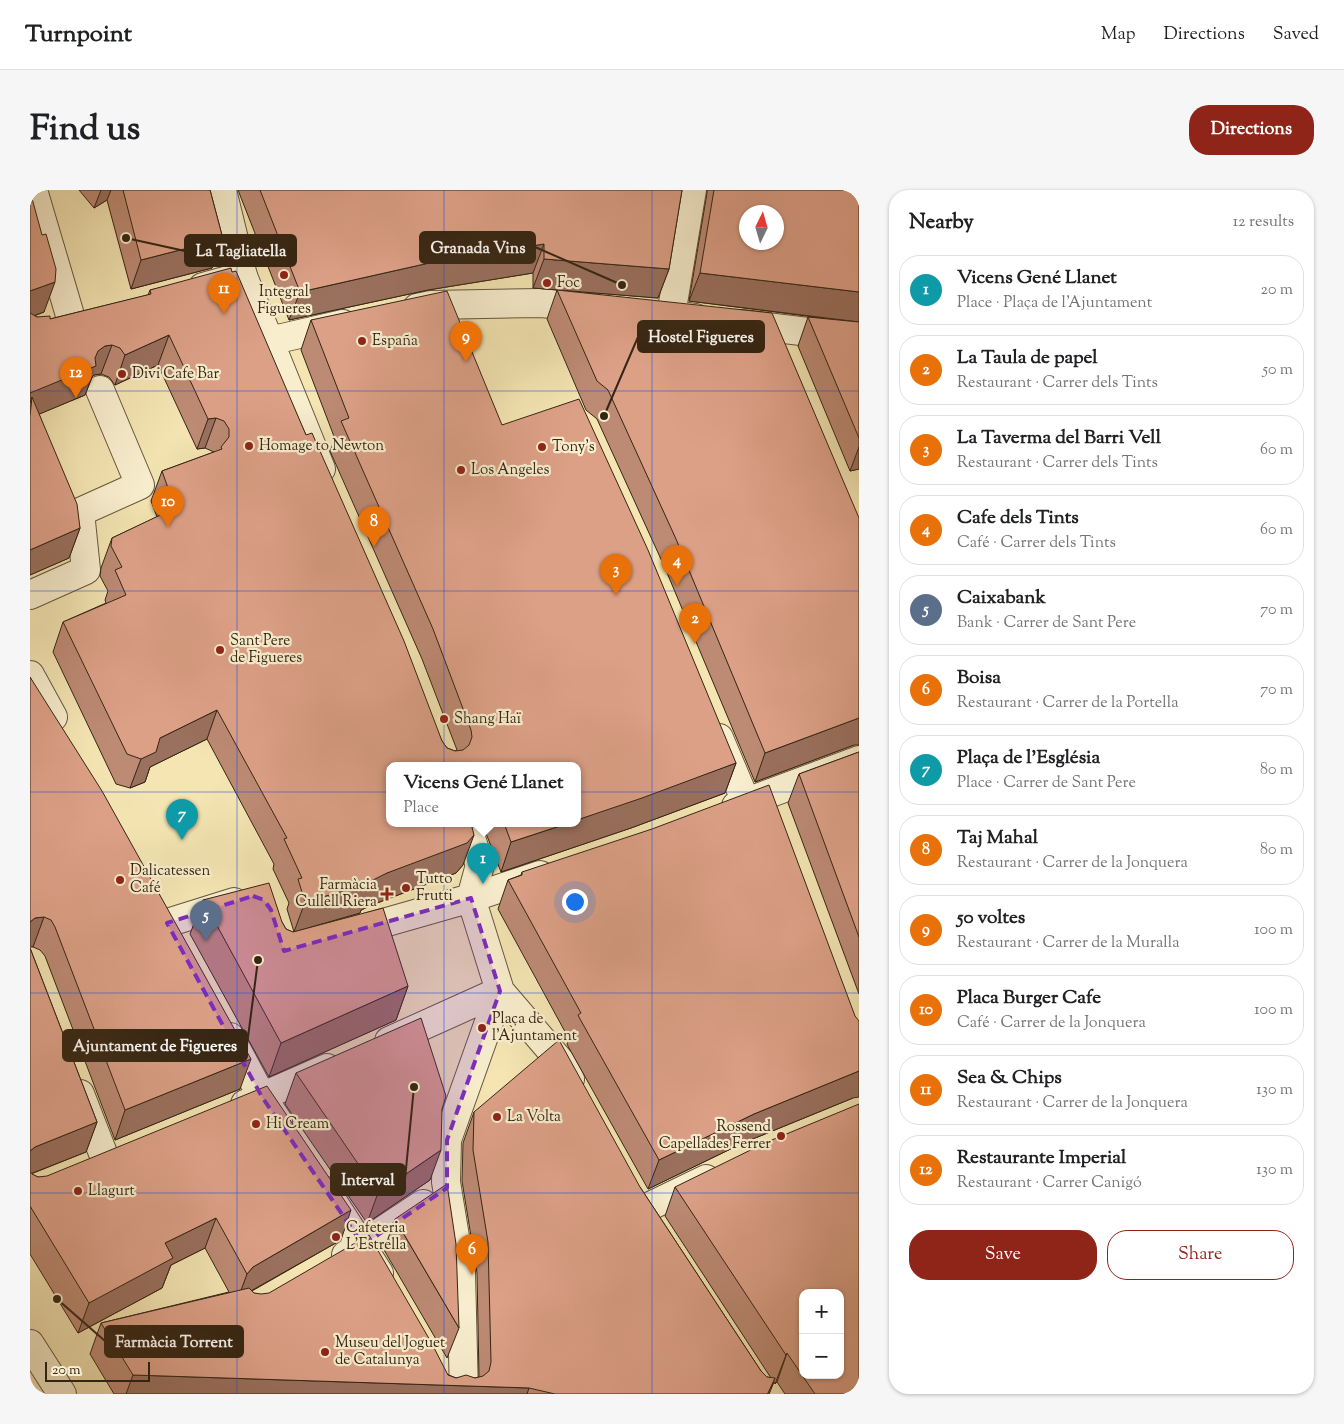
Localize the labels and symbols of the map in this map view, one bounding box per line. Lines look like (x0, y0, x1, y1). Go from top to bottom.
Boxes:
north arrow (739, 205, 784, 250)
callout: Granada Vins (420, 232, 535, 263)
callout: La Tagliatella (185, 235, 296, 266)
text: Granada Vins (430, 238, 526, 261)
text: La Tagliatella (196, 241, 287, 264)
marker: Integral Figueres (278, 269, 290, 281)
pin: 11 (208, 273, 240, 314)
place label: Foc (557, 273, 580, 294)
marker: Foc (541, 277, 553, 289)
place label: Integral Figueres (257, 282, 311, 320)
pin: 9 (450, 321, 482, 362)
callout: Hostel Figueres (638, 321, 764, 352)
text: Hostel Figueres (648, 327, 754, 350)
place label: España (372, 331, 418, 352)
marker: España (356, 335, 368, 347)
pin: 12 (60, 357, 92, 398)
place label: Divi Cafe Bar (132, 364, 219, 385)
marker: Divi Cafe Bar (116, 368, 128, 380)
place label: Homage to Newton (259, 436, 384, 457)
place label: Tony's (552, 437, 595, 458)
marker: Homage to Newton (243, 440, 255, 452)
marker: Tony's (536, 441, 548, 453)
place label: Los Angeles (471, 460, 549, 481)
marker: Los Angeles (455, 464, 467, 476)
pin: 10 (152, 486, 184, 527)
pin: 8 (358, 506, 390, 547)
pin: 4 (661, 545, 693, 586)
pin: 3 (600, 554, 632, 595)
pin: 2 (679, 603, 711, 644)
place label: Sant Pere de Figueres (230, 631, 302, 669)
marker: Sant Pere de Figueres (214, 644, 226, 656)
place label: Shang Haï (454, 709, 521, 730)
marker: Shang Haï (438, 713, 450, 725)
pin: 7 (166, 799, 198, 840)
pin: 1 (467, 843, 499, 884)
place label: Dalicatessen Café (130, 861, 211, 899)
place label: Tutto Frutti (416, 869, 453, 907)
marker: Dalicatessen Café (114, 874, 126, 886)
place label: Farmàcia Cullell Riera (295, 875, 377, 913)
marker: Tutto Frutti (400, 882, 412, 894)
marker: Farmàcia Cullell Riera (381, 888, 393, 900)
your location (562, 889, 588, 915)
pin: 5 (190, 900, 222, 941)
place label: Plaça de l'Ajuntament (492, 1009, 577, 1047)
marker: Plaça de l'Ajuntament (476, 1022, 488, 1034)
callout: Ajuntament de Figueres (63, 1030, 247, 1061)
text: Ajuntament de Figueres (73, 1036, 237, 1059)
place label: La Volta (507, 1107, 561, 1128)
marker: La Volta (491, 1111, 503, 1123)
place label: Hi Cream (266, 1114, 330, 1135)
place label: Rossend Capellades Ferrer (659, 1117, 772, 1155)
marker: Hi Cream (250, 1118, 262, 1130)
marker: Rossend Capellades Ferrer (775, 1130, 787, 1142)
callout: Interval (331, 1164, 405, 1195)
text: Interval (341, 1170, 395, 1193)
place label: Llagurt (88, 1181, 135, 1202)
marker: Llagurt (72, 1185, 84, 1197)
place label: Cafeteria L'Estrella (346, 1218, 407, 1256)
marker: Cafeteria L'Estrella (330, 1231, 342, 1243)
pin: 6 (456, 1234, 488, 1275)
callout: Farmàcia Torrent (105, 1326, 243, 1357)
text: Farmàcia Torrent (115, 1332, 233, 1355)
place label: Museu del Joguet de Catalunya (335, 1333, 445, 1371)
marker: Museu del Joguet de Catalunya (319, 1346, 331, 1358)
scale bar (45, 1359, 150, 1382)

